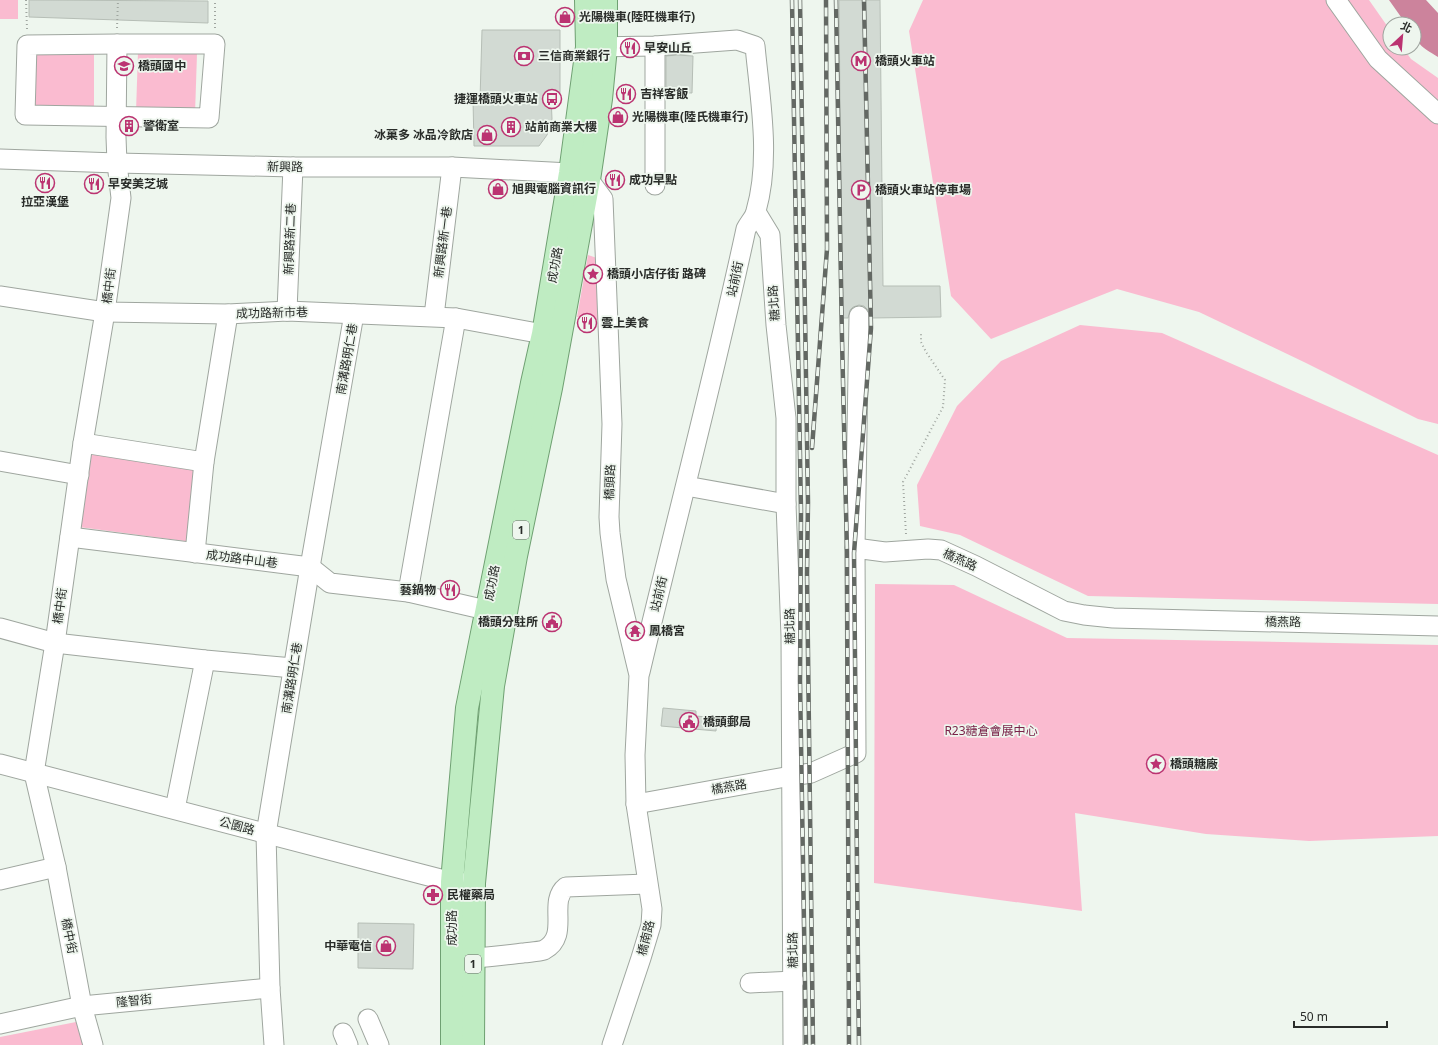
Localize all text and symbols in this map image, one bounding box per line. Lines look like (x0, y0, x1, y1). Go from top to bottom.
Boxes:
shop icon: 光陽機車(陸旺機車行) (554, 6, 576, 28)
place label: 光陽機車(陸旺機車行) (579, 8, 695, 25)
north arrow (1382, 16, 1422, 56)
text: 北 (1398, 17, 1415, 36)
restaurant icon: 早安山丘 (619, 37, 641, 59)
place label: 早安山丘 (644, 39, 692, 56)
bank icon: 三信商業銀行 (513, 45, 535, 67)
place label: 三信商業銀行 (538, 47, 610, 64)
metro station icon: 橋頭火車站 (850, 50, 872, 72)
place label: 橋頭火車站 (875, 52, 935, 69)
school or university icon: 橋頭國中 (113, 55, 135, 77)
place label: 橋頭國中 (138, 57, 186, 74)
restaurant icon: 吉祥客飯 (615, 83, 637, 105)
place label: 吉祥客飯 (640, 85, 689, 102)
bus stop icon: 捷運橋頭火車站 (541, 88, 563, 110)
place label: 捷運橋頭火車站 (454, 90, 538, 107)
shop icon: 光陽機車(陸氏機車行) (607, 106, 629, 128)
place label: 光陽機車(陸氏機車行) (632, 108, 748, 125)
building icon: 警衛室 (118, 115, 140, 137)
building icon: 站前商業大樓 (500, 116, 522, 138)
place label: 警衛室 (143, 117, 179, 134)
place label: 站前商業大樓 (525, 118, 597, 135)
shop icon: 冰菓多 冰品冷飲店 (476, 124, 498, 146)
place label: 冰菓多 冰品冷飲店 (374, 126, 473, 143)
street label: 新興路 (267, 158, 303, 175)
restaurant icon: 成功早點 (604, 169, 626, 191)
place label: 成功早點 (629, 171, 677, 188)
restaurant icon: 拉亞漢堡 (34, 172, 56, 194)
restaurant icon: 早安美芝城 (83, 173, 105, 195)
place label: 早安美芝城 (108, 175, 168, 192)
shop icon: 旭興電腦資訊行 (487, 178, 509, 200)
parking icon: 橋頭火車站停車場 (850, 179, 872, 201)
place label: 旭興電腦資訊行 (512, 180, 596, 197)
place label: 橋頭火車站停車場 (875, 181, 971, 198)
place label: 拉亞漢堡 (21, 193, 69, 210)
street label: 新興路新二巷 (280, 203, 299, 275)
street label: 新興路新一巷 (430, 205, 455, 279)
street label: 成功路 (543, 246, 566, 284)
street label: 站前街 (722, 260, 747, 298)
place icon: 橋頭小店仔街 路碑 (582, 263, 604, 285)
place label: 橋頭小店仔街 路碑 (607, 265, 706, 282)
street label: 橋中街 (98, 267, 119, 305)
street label: 糖北路 (764, 284, 783, 322)
street label: 成功路新市巷 (236, 303, 308, 322)
restaurant icon: 雲上美食 (576, 312, 598, 334)
place label: 雲上美食 (601, 314, 649, 331)
street label: 南溝路明仁巷 (332, 322, 361, 396)
street label: 橋頭路 (600, 464, 619, 500)
road number: 1 (513, 521, 529, 539)
street label: 橋燕路 (940, 544, 980, 575)
street label: 成功路中山巷 (205, 546, 279, 571)
street label: 成功路 (480, 564, 503, 602)
street label: 站前街 (646, 574, 671, 613)
restaurant icon: 藝鍋物 (439, 579, 461, 601)
place label: 藝鍋物 (400, 581, 436, 598)
street label: 橋中街 (49, 587, 70, 625)
street label: 糖北路 (781, 608, 798, 644)
public building icon: 橋頭分駐所 (541, 611, 563, 633)
place label: 橋頭分駐所 (478, 613, 538, 630)
street label: 橋燕路 (1265, 613, 1301, 630)
temple icon: 鳳橋宮 (624, 620, 646, 642)
place label: 鳳橋宮 (649, 622, 685, 639)
street label: 南溝路明仁巷 (277, 641, 306, 715)
public building icon: 橋頭郵局 (678, 711, 700, 733)
place label: 橋頭郵局 (703, 713, 751, 730)
park label: R23糖倉會展中心 (944, 722, 1038, 739)
place icon: 橋頭糖廠 (1145, 753, 1167, 775)
place label: 橋頭糖廠 (1170, 755, 1218, 772)
street label: 橋燕路 (710, 775, 748, 798)
street label: 公園路 (218, 813, 257, 838)
pharmacy icon: 民權藥局 (422, 884, 444, 906)
place label: 民權藥局 (447, 886, 495, 903)
street label: 成功路 (443, 910, 460, 946)
street label: 橋中街 (58, 917, 81, 955)
street label: 橋南路 (633, 918, 658, 957)
street label: 糖北路 (784, 932, 801, 968)
shop icon: 中華電信 (375, 935, 397, 957)
place label: 中華電信 (324, 937, 372, 954)
road number: 1 (465, 955, 481, 973)
street label: 隆智街 (115, 990, 153, 1011)
scale bar (1294, 1003, 1387, 1029)
text: 50 m (1300, 1008, 1328, 1025)

